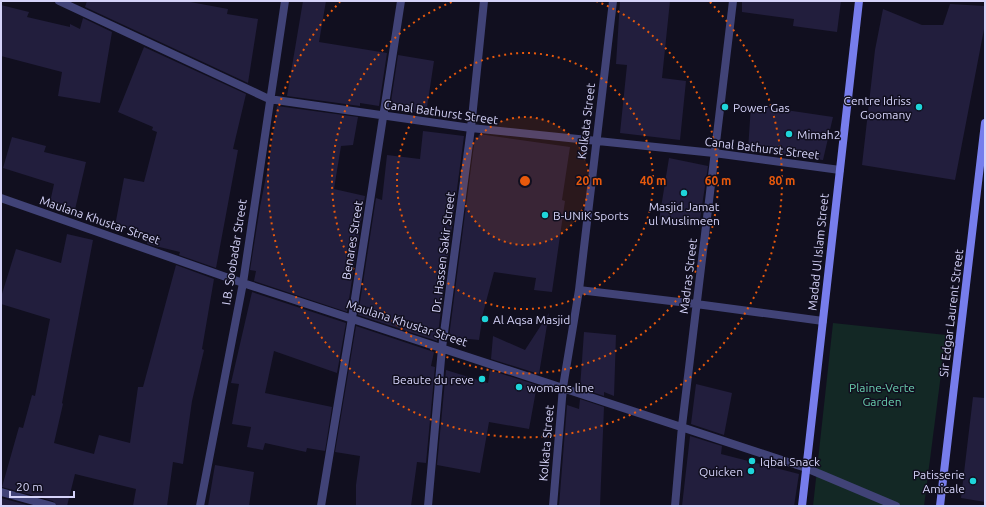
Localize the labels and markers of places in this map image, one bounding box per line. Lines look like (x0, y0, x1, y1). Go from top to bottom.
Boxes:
place label: Centre Idriss Goomany (844, 94, 911, 121)
place label: Power Gas (733, 101, 790, 114)
marker: Power Gas (720, 102, 730, 112)
marker: Centre Idriss Goomany (914, 102, 924, 112)
place label: Mimah2 (797, 128, 841, 141)
marker: Mimah2 (784, 129, 794, 139)
centre of rings (518, 174, 532, 188)
marker: Masjid Jamat ul Muslimeen (679, 188, 689, 198)
place label: Masjid Jamat ul Muslimeen (648, 200, 720, 227)
place label: B-UNIK Sports (553, 209, 629, 222)
marker: B-UNIK Sports (540, 210, 550, 220)
place label: Al Aqsa Masjid (493, 313, 570, 326)
marker: Al Aqsa Masjid (480, 314, 490, 324)
place label: Beaute du reve (392, 373, 474, 386)
marker: Beaute du reve (477, 374, 487, 384)
place label: womans line (527, 381, 594, 394)
marker: womans line (514, 382, 524, 392)
place label: Iqbal Snack (760, 455, 820, 468)
marker: Iqbal Snack (747, 456, 757, 466)
place label: Quicken (699, 465, 743, 478)
marker: Quicken (746, 466, 756, 476)
place label: Patisserie Amicale (913, 468, 965, 495)
marker: Patisserie Amicale (968, 476, 978, 486)

